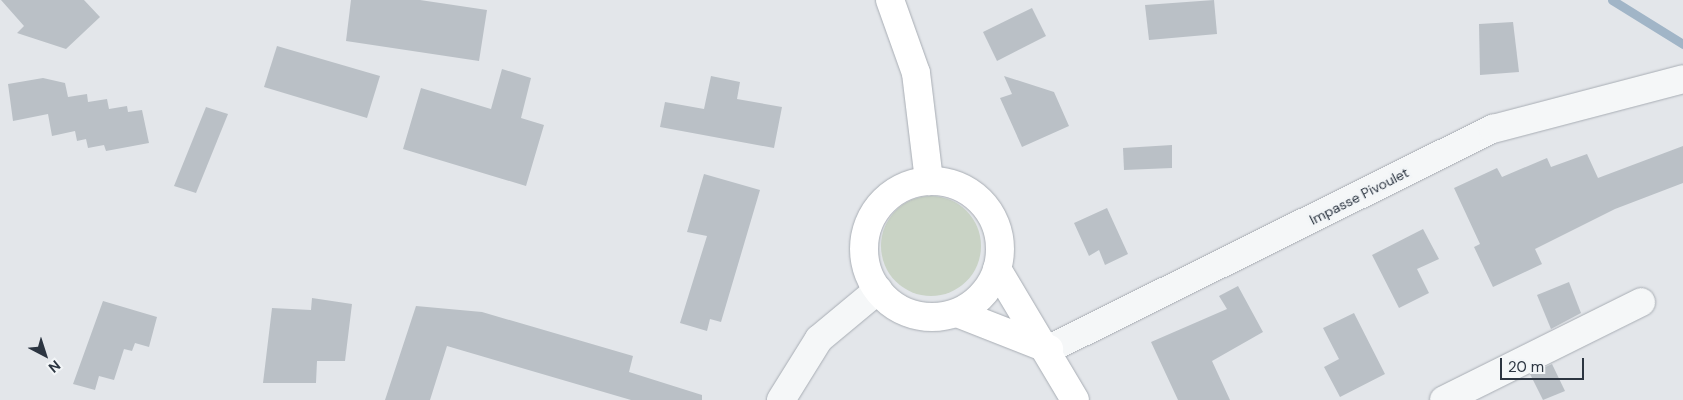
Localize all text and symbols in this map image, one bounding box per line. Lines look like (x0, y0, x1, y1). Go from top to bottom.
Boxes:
street label: Impasse Pivoulet (1307, 164, 1411, 228)
north arrow (20, 330, 70, 380)
scale bar (1503, 348, 1587, 380)
text: N (45, 356, 64, 377)
text: 20 m (1508, 357, 1544, 377)

